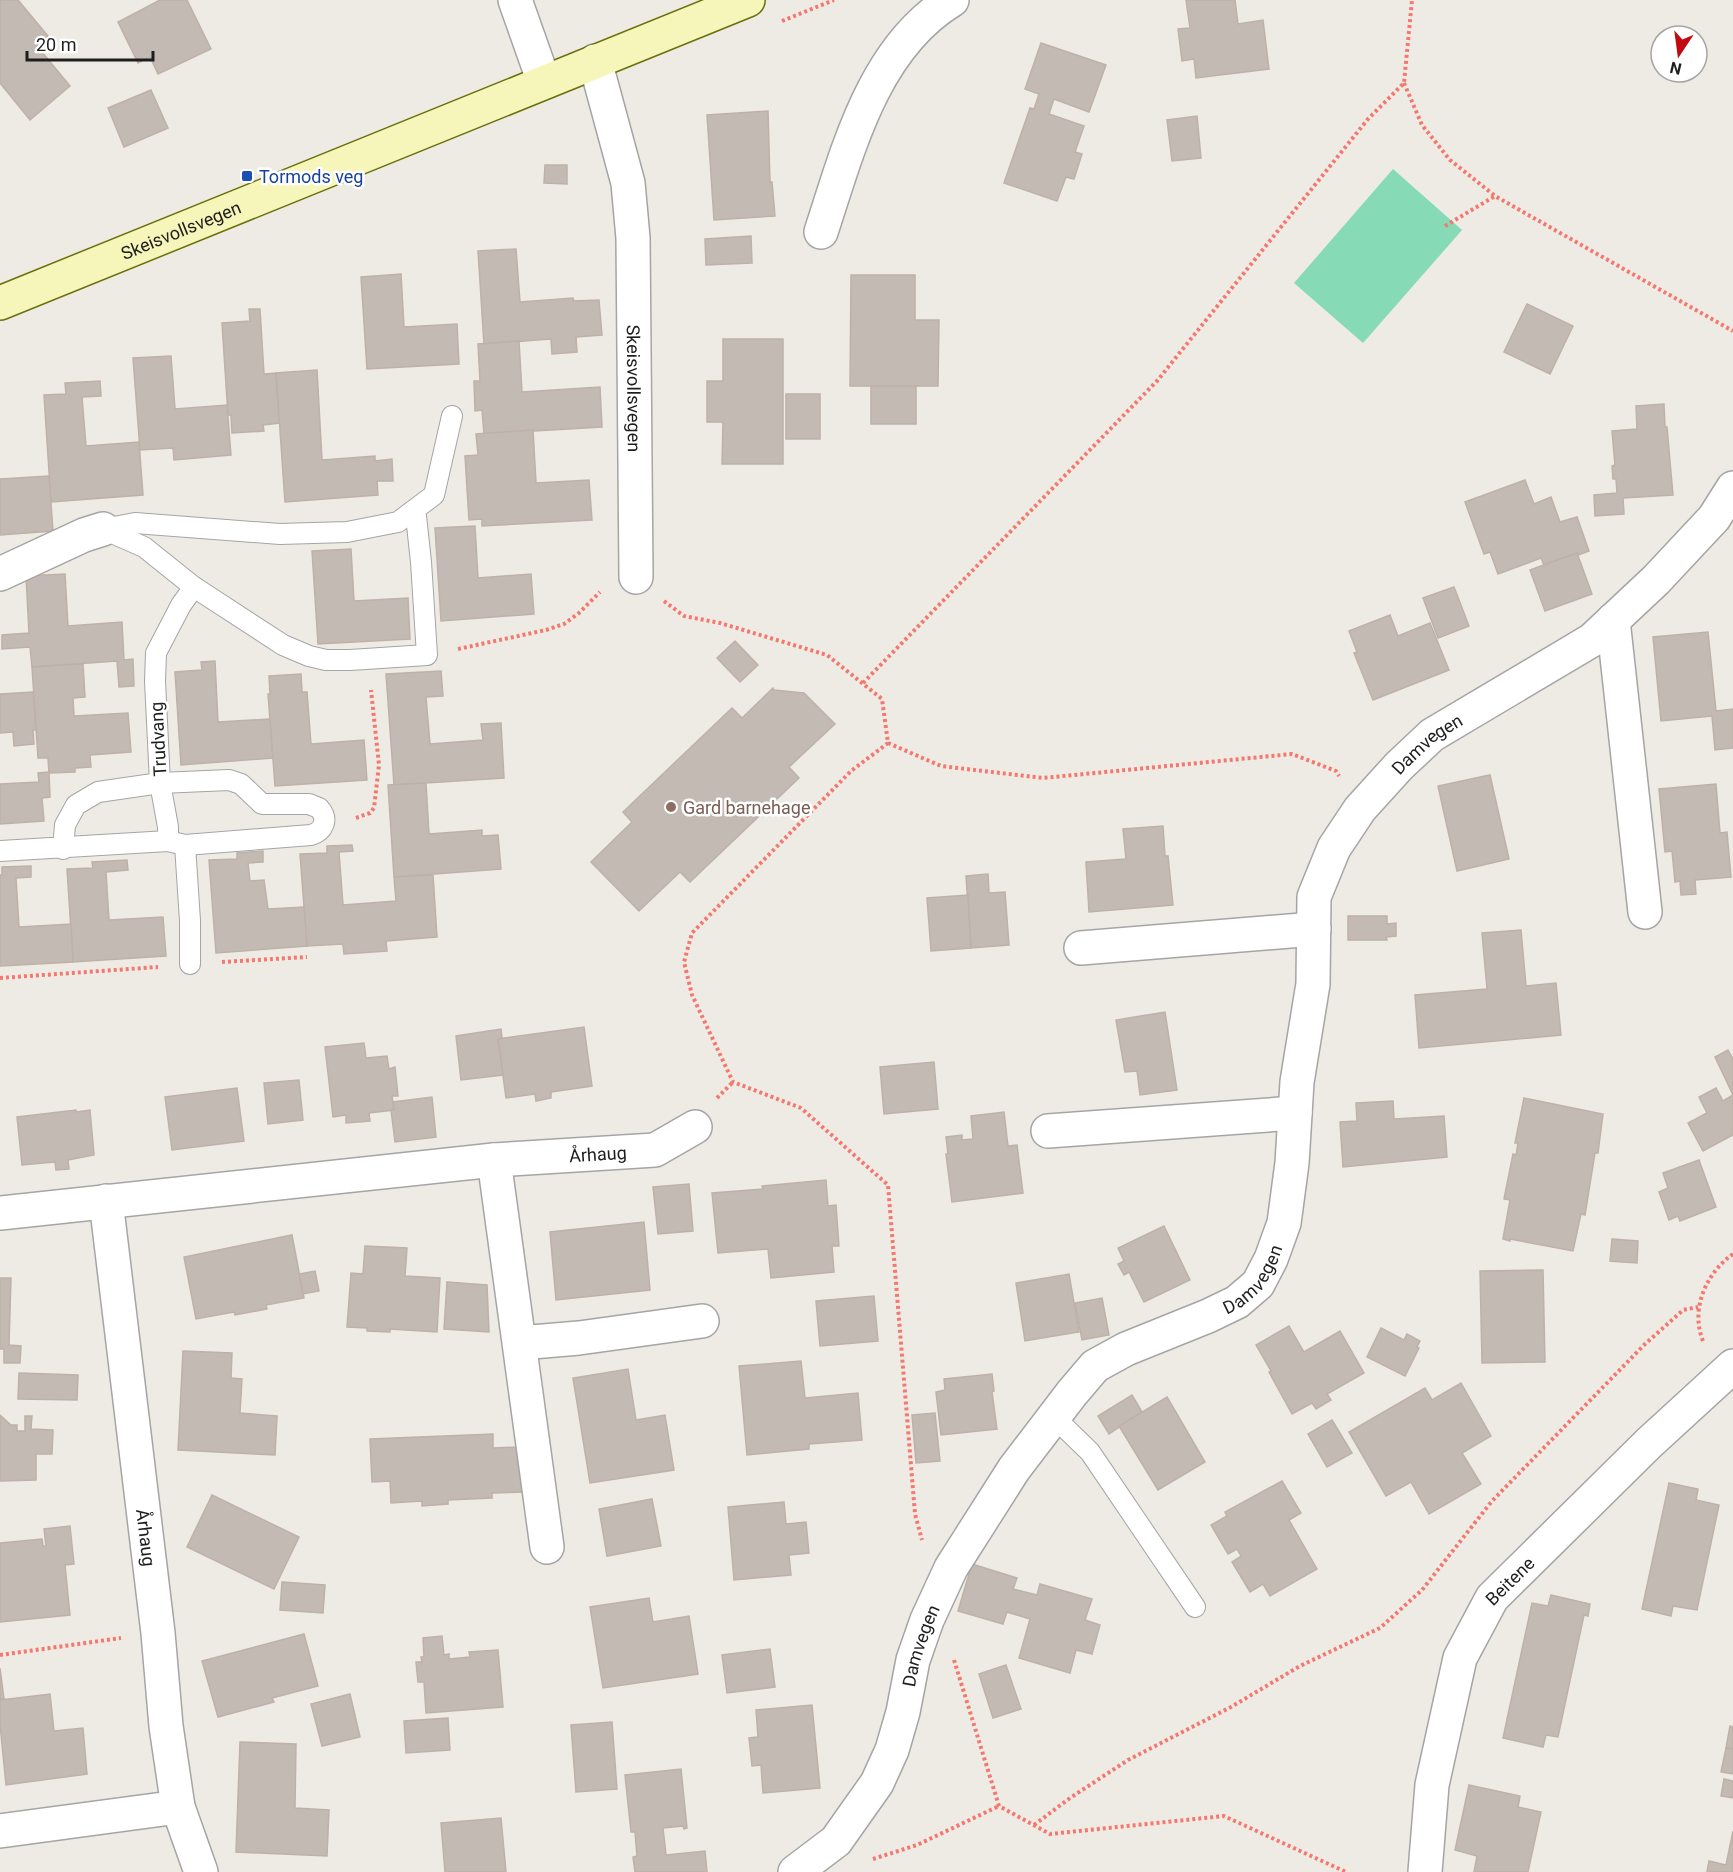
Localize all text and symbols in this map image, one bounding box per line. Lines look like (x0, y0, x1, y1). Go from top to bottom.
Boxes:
scale bar (27, 24, 153, 62)
north arrow (1649, 24, 1709, 84)
text: 20 m (36, 34, 76, 55)
text: N (1668, 58, 1683, 79)
place label: Tormods veg (259, 166, 363, 187)
marker: Tormods veg (240, 169, 254, 183)
street label: Skeisvollsvegen (118, 196, 244, 263)
street label: Skeisvollsvegen (623, 325, 645, 452)
street label: Trudvang (146, 701, 170, 777)
street label: Damvegen (1387, 709, 1466, 778)
place label: Gard barnehage (683, 797, 810, 818)
marker: Gard barnehage (664, 800, 678, 814)
street label: Århaug (568, 1141, 627, 1166)
street label: Damvegen (1219, 1242, 1286, 1318)
street label: Århaug (133, 1508, 160, 1567)
street label: Beitene (1481, 1552, 1538, 1609)
street label: Damvegen (898, 1601, 943, 1688)

